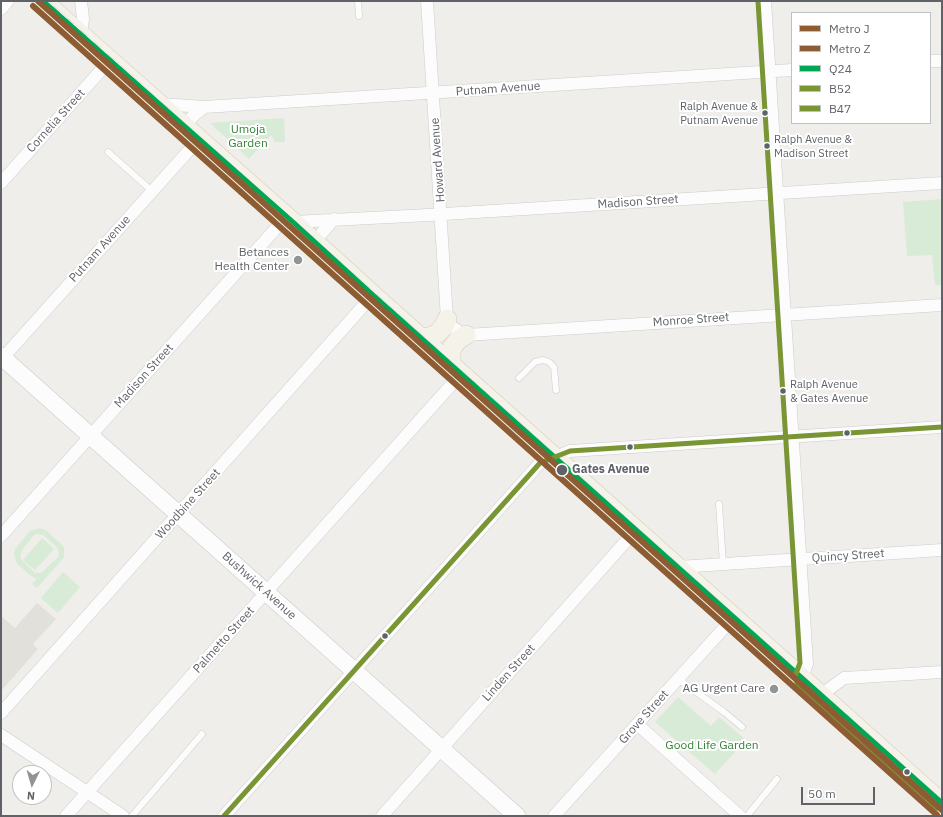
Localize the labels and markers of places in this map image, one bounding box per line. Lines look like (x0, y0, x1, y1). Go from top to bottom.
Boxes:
place label: Ralph Avenue & Putnam Avenue (680, 100, 758, 126)
marker: Ralph Avenue & Putnam Avenue (760, 108, 770, 118)
place label: Ralph Avenue & Madison Street (774, 133, 852, 159)
marker: Ralph Avenue & Madison Street (762, 141, 772, 151)
place label: Betances Health Center (214, 246, 289, 274)
marker: Betances Health Center (292, 254, 304, 266)
place label: Ralph Avenue & Gates Avenue (790, 378, 868, 404)
marker: Ralph Avenue & Gates Avenue (778, 386, 788, 396)
unlabelled marker (842, 428, 852, 438)
unlabelled marker (625, 442, 635, 452)
marker: Gates Avenue (555, 463, 569, 477)
place label: Gates Avenue (572, 463, 650, 477)
unlabelled marker (380, 631, 390, 641)
place label: AG Urgent Care (683, 682, 765, 696)
marker: AG Urgent Care (768, 683, 780, 695)
unlabelled marker (902, 767, 912, 777)

